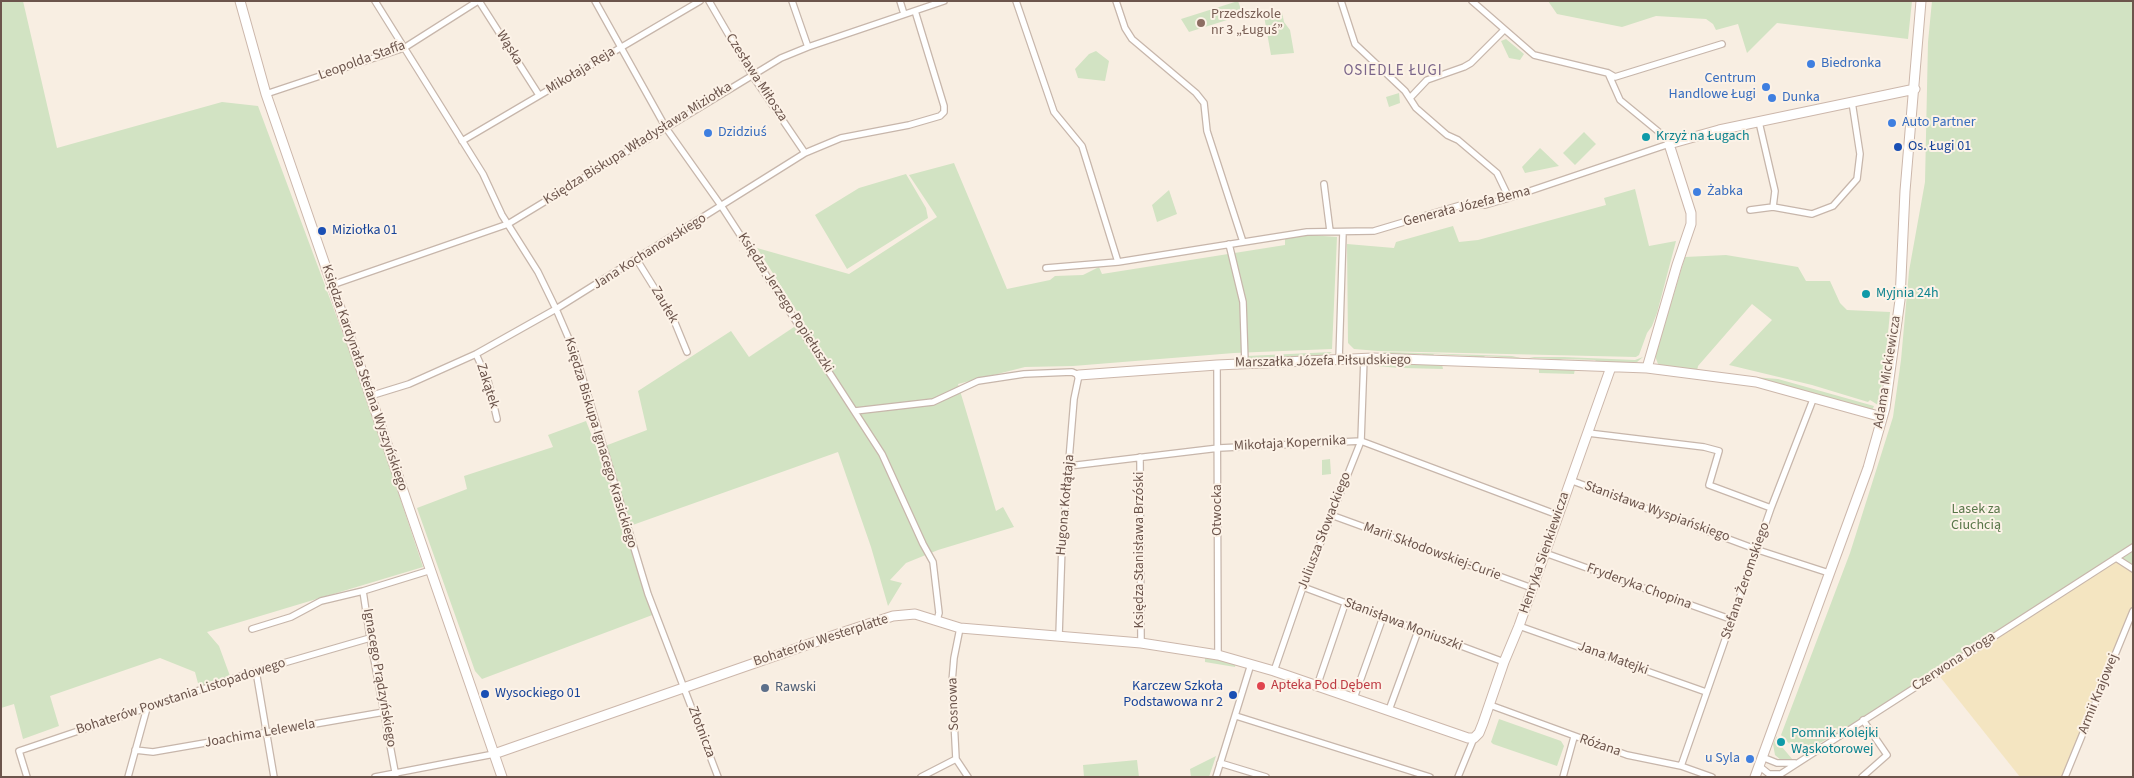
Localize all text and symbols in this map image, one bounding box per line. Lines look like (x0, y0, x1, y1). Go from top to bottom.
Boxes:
place label: Przedszkole nr 3 „Ługuś” (1211, 7, 1283, 40)
marker: Przedszkole nr 3 „Ługuś” (1195, 17, 1207, 29)
street label: Wąska (492, 28, 526, 68)
street label: Czesława Miłosza (721, 31, 791, 125)
street label: Leopolda Staffa (316, 38, 408, 84)
street label: Mikołaja Reja (543, 44, 619, 98)
place label: Biedronka (1821, 56, 1881, 72)
marker: Biedronka (1805, 58, 1817, 70)
district label: OSIEDLE ŁUGI (1342, 63, 1444, 81)
place label: Centrum Handlowe Ługi (1669, 71, 1756, 104)
street label: Księdza Biskupa Władysława Miziołka (541, 79, 735, 209)
marker: Centrum Handlowe Ługi (1760, 81, 1772, 93)
place label: Dunka (1782, 90, 1820, 106)
marker: Dunka (1766, 92, 1778, 104)
place label: Auto Partner (1902, 115, 1975, 131)
marker: Auto Partner (1886, 117, 1898, 129)
place label: Dzidziuś (718, 125, 767, 141)
marker: Dzidziuś (702, 127, 714, 139)
place label: Krzyż na Ługach (1656, 129, 1750, 145)
marker: Krzyż na Ługach (1640, 131, 1652, 143)
place label: Os. Ługi 01 (1908, 139, 1971, 155)
marker: Os. Ługi 01 (1892, 141, 1904, 153)
street label: Generała Józefa Bema (1402, 183, 1532, 231)
place label: Żabka (1707, 184, 1743, 200)
marker: Żabka (1691, 186, 1703, 198)
street label: Jana Kochanowskiego (590, 210, 710, 294)
place label: Miziołka 01 (332, 223, 397, 239)
marker: Miziołka 01 (316, 225, 328, 237)
street label: Księdza Jerzego Popiełuszki (733, 230, 837, 376)
street label: Księdza Kardynała Stefana Wyszyńskiego (317, 263, 411, 493)
street label: Zaułek (647, 283, 681, 327)
place label: Myjnia 24h (1876, 286, 1939, 302)
marker: Myjnia 24h (1860, 288, 1872, 300)
street label: Adama Mickiewicza (1871, 314, 1905, 430)
street label: Księdza Biskupa Ignacego Krasickiego (560, 336, 640, 550)
street label: Marszałka Józefa Piłsudskiego (1235, 352, 1411, 372)
street label: Zakątek (472, 361, 502, 411)
street label: Mikołaja Kopernika (1233, 433, 1347, 455)
street label: Hugona Kołłątaja (1053, 454, 1079, 556)
street label: Juliusza Słowackiego (1295, 470, 1355, 592)
street label: Księdza Stanisława Brzóski (1132, 472, 1148, 628)
street label: Stanisława Wyspiańskiego (1582, 478, 1732, 546)
street label: Otwocka (1210, 484, 1226, 536)
street label: Henryka Sienkiewicza (1516, 490, 1574, 616)
park label: Lasek za Ciuchcią (1951, 502, 2001, 534)
street label: Marii Skłodowskiej-Curie (1361, 519, 1503, 585)
street label: Stefana Żeromskiego (1718, 520, 1774, 642)
street label: Fryderyka Chopina (1584, 560, 1694, 614)
street label: Stanisława Moniuszki (1342, 595, 1464, 655)
street label: Ignacego Prądzyńskiego (359, 607, 399, 749)
street label: Bohaterów Westerplatte (751, 611, 891, 671)
street label: Czerwona Droga (1909, 629, 1999, 695)
street label: Jana Matejki (1576, 639, 1650, 679)
street label: Armii Krajowej (2075, 652, 2123, 736)
street label: Bohaterów Powstania Listopadowego (74, 655, 288, 739)
street label: Sosnowa (945, 677, 963, 731)
place label: Apteka Pod Dębem (1271, 678, 1382, 694)
place label: Karczew Szkoła Podstawowa nr 2 (1123, 679, 1223, 712)
place label: Rawski (775, 680, 816, 696)
marker: Apteka Pod Dębem (1255, 680, 1267, 692)
marker: Rawski (759, 682, 771, 694)
place label: Wysockiego 01 (495, 686, 581, 702)
marker: Wysockiego 01 (479, 688, 491, 700)
marker: Karczew Szkoła Podstawowa nr 2 (1227, 689, 1239, 701)
street label: Złotnicza (683, 704, 719, 760)
street label: Joachima Lelewela (203, 716, 317, 752)
place label: Pomnik Kolejki Wąskotorowej (1791, 726, 1879, 759)
street label: Różana (1577, 731, 1623, 761)
marker: Pomnik Kolejki Wąskotorowej (1775, 736, 1787, 748)
place label: u Syla (1705, 751, 1740, 767)
marker: u Syla (1744, 753, 1756, 765)

